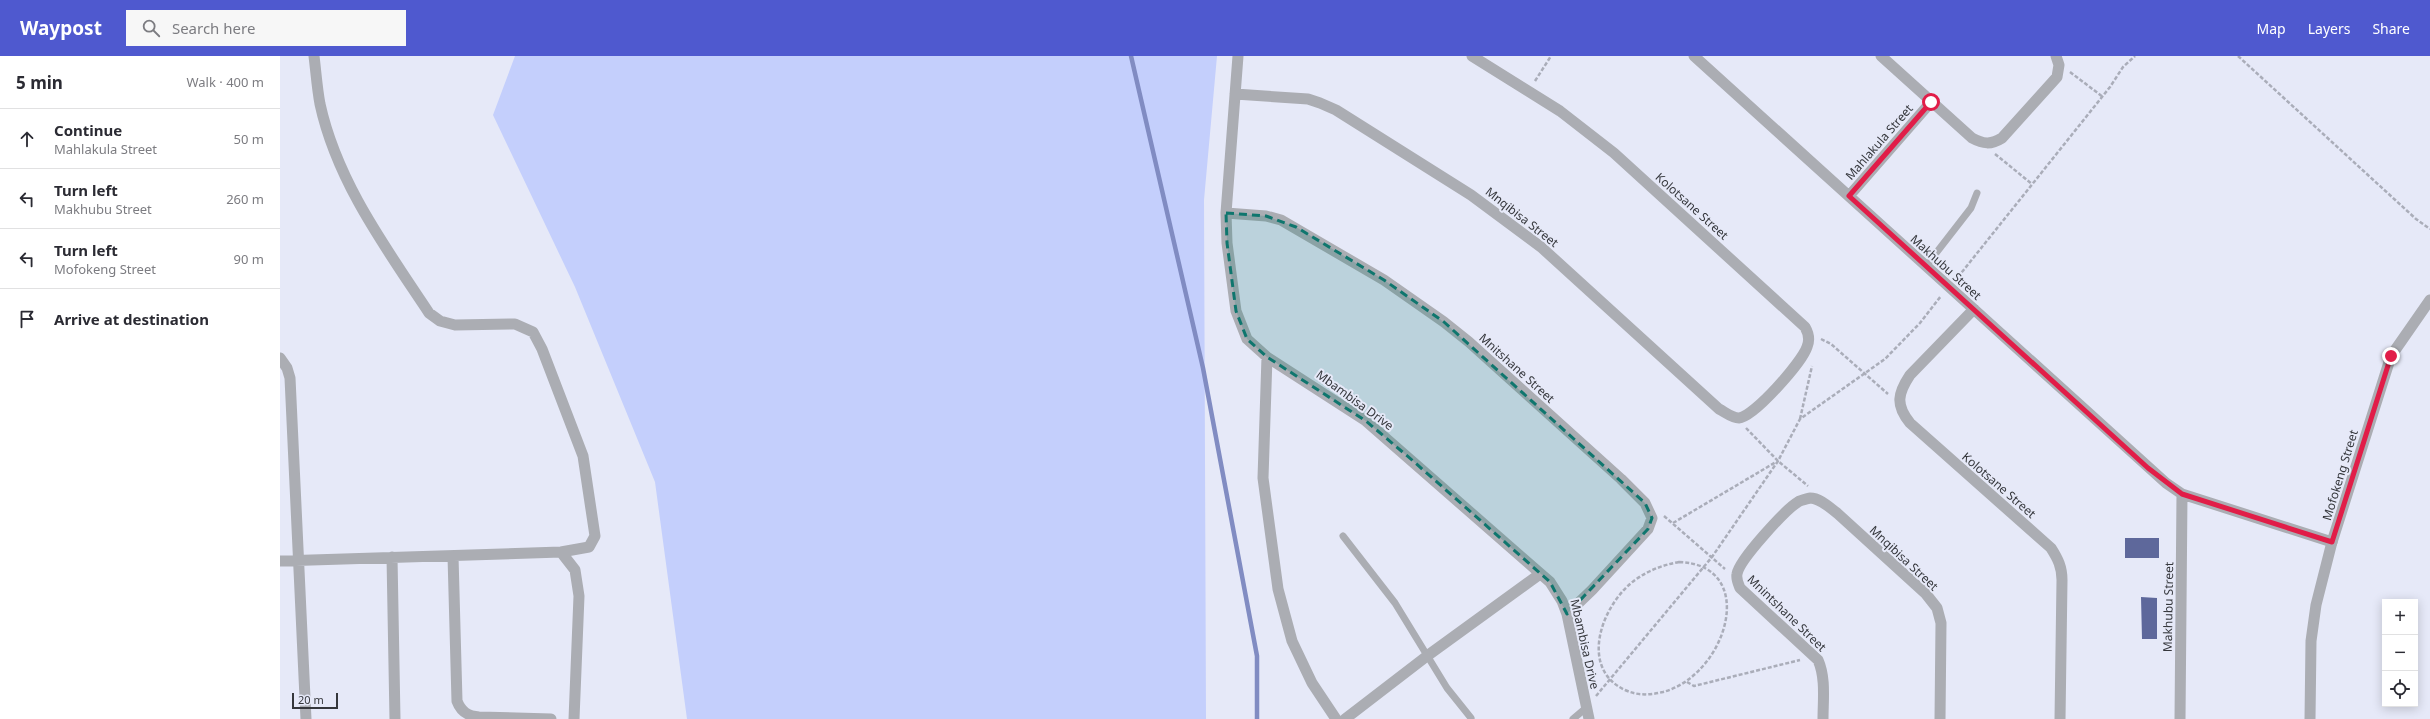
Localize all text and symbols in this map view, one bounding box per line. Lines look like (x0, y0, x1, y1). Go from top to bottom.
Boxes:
search box (126, 10, 406, 46)
text: Waypost (20, 15, 102, 41)
icon: search (140, 17, 162, 39)
text: Search here (172, 18, 255, 38)
text: Map (2257, 19, 2286, 38)
text: Layers (2308, 19, 2350, 38)
text: Share (2372, 19, 2410, 38)
text: 5 min (16, 71, 63, 94)
text: Walk · 400 m (186, 73, 264, 91)
route start (1922, 93, 1940, 111)
street label: Mahlakula Street (1841, 100, 1917, 183)
text: Continue (54, 120, 122, 140)
icon: ahead (16, 128, 38, 150)
text: 50 m (234, 130, 264, 148)
text: Mahlakula Street (54, 140, 157, 158)
street label: Kolotsane Street (1652, 169, 1733, 244)
text: Turn left (54, 180, 118, 200)
street label: Mnqibisa Street (1482, 183, 1563, 251)
icon: left (16, 188, 38, 210)
text: 260 m (226, 190, 264, 208)
text: Makhubu Street (54, 200, 152, 218)
street label: Makhubu Street (1907, 230, 1986, 304)
text: Turn left (54, 240, 118, 260)
icon: left (16, 248, 38, 270)
text: 90 m (234, 250, 264, 268)
text: Mofokeng Street (54, 260, 156, 278)
icon: arrive (16, 308, 38, 330)
text: Arrive at destination (54, 309, 209, 329)
street label: Mnitshane Street (1475, 329, 1559, 407)
route end (2382, 347, 2400, 365)
street label: Mbambisa Drive (1313, 366, 1397, 434)
street label: Mofokeng Street (2318, 427, 2362, 522)
street label: Kolotsane Street (1958, 448, 2040, 522)
street label: Mnqibisa Street (1866, 522, 1943, 595)
street label: Makhubu Street (2159, 561, 2177, 652)
street label: Mnintshane Street (1744, 571, 1831, 656)
street label: Mbambisa Drive (1566, 597, 1604, 691)
map controls (2382, 599, 2418, 707)
button: + (2382, 599, 2418, 635)
button: − (2382, 635, 2418, 671)
button: locate (2382, 671, 2418, 707)
scale bar (292, 691, 338, 710)
text: 20 m (298, 692, 324, 707)

